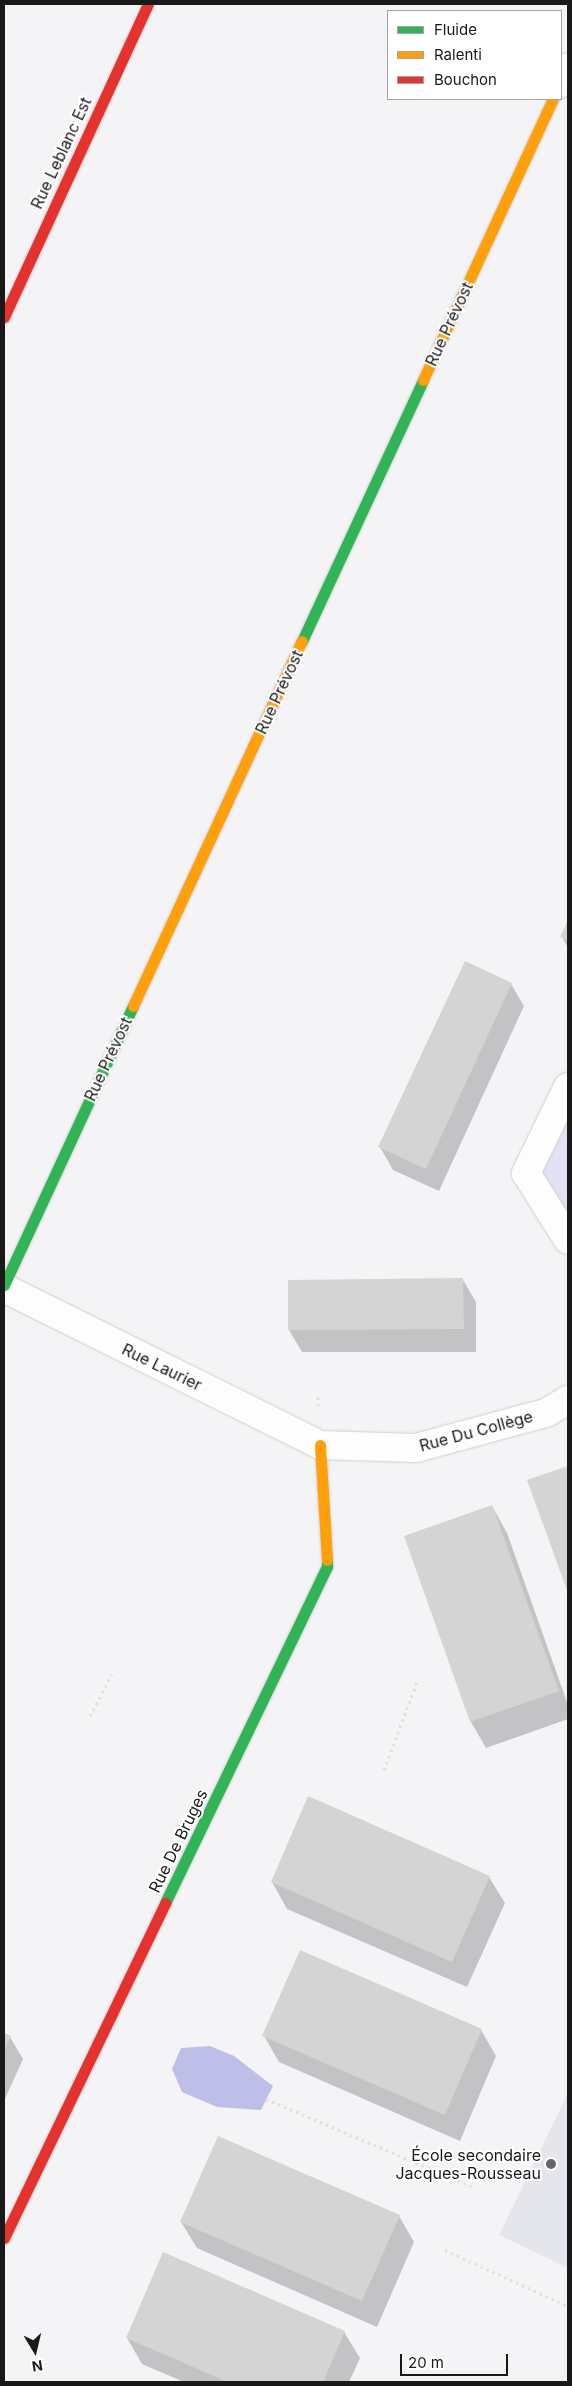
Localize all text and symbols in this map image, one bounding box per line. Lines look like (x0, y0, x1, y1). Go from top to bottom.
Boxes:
legend (387, 10, 562, 100)
text: Fluide (434, 20, 477, 39)
text: Ralenti (434, 45, 482, 64)
text: Bouchon (434, 70, 497, 89)
street label: Rue Leblanc Est (27, 94, 95, 212)
street label: Rue Prévost (421, 279, 477, 369)
street label: Rue Prévost (251, 647, 307, 737)
street label: Rue Prévost (80, 1014, 136, 1104)
street label: Rue Laurier (119, 1339, 205, 1395)
street label: Rue Du Collège (417, 1407, 535, 1455)
street label: Rue De Bruges (145, 1786, 211, 1896)
place label: École secondaire Jacques-Rousseau (395, 2145, 541, 2183)
marker: École secondaire Jacques-Rousseau (545, 2158, 557, 2170)
north arrow (10, 2326, 60, 2376)
scale bar (402, 2344, 510, 2376)
text: 20 m (408, 2353, 444, 2372)
text: N (31, 2357, 44, 2376)

